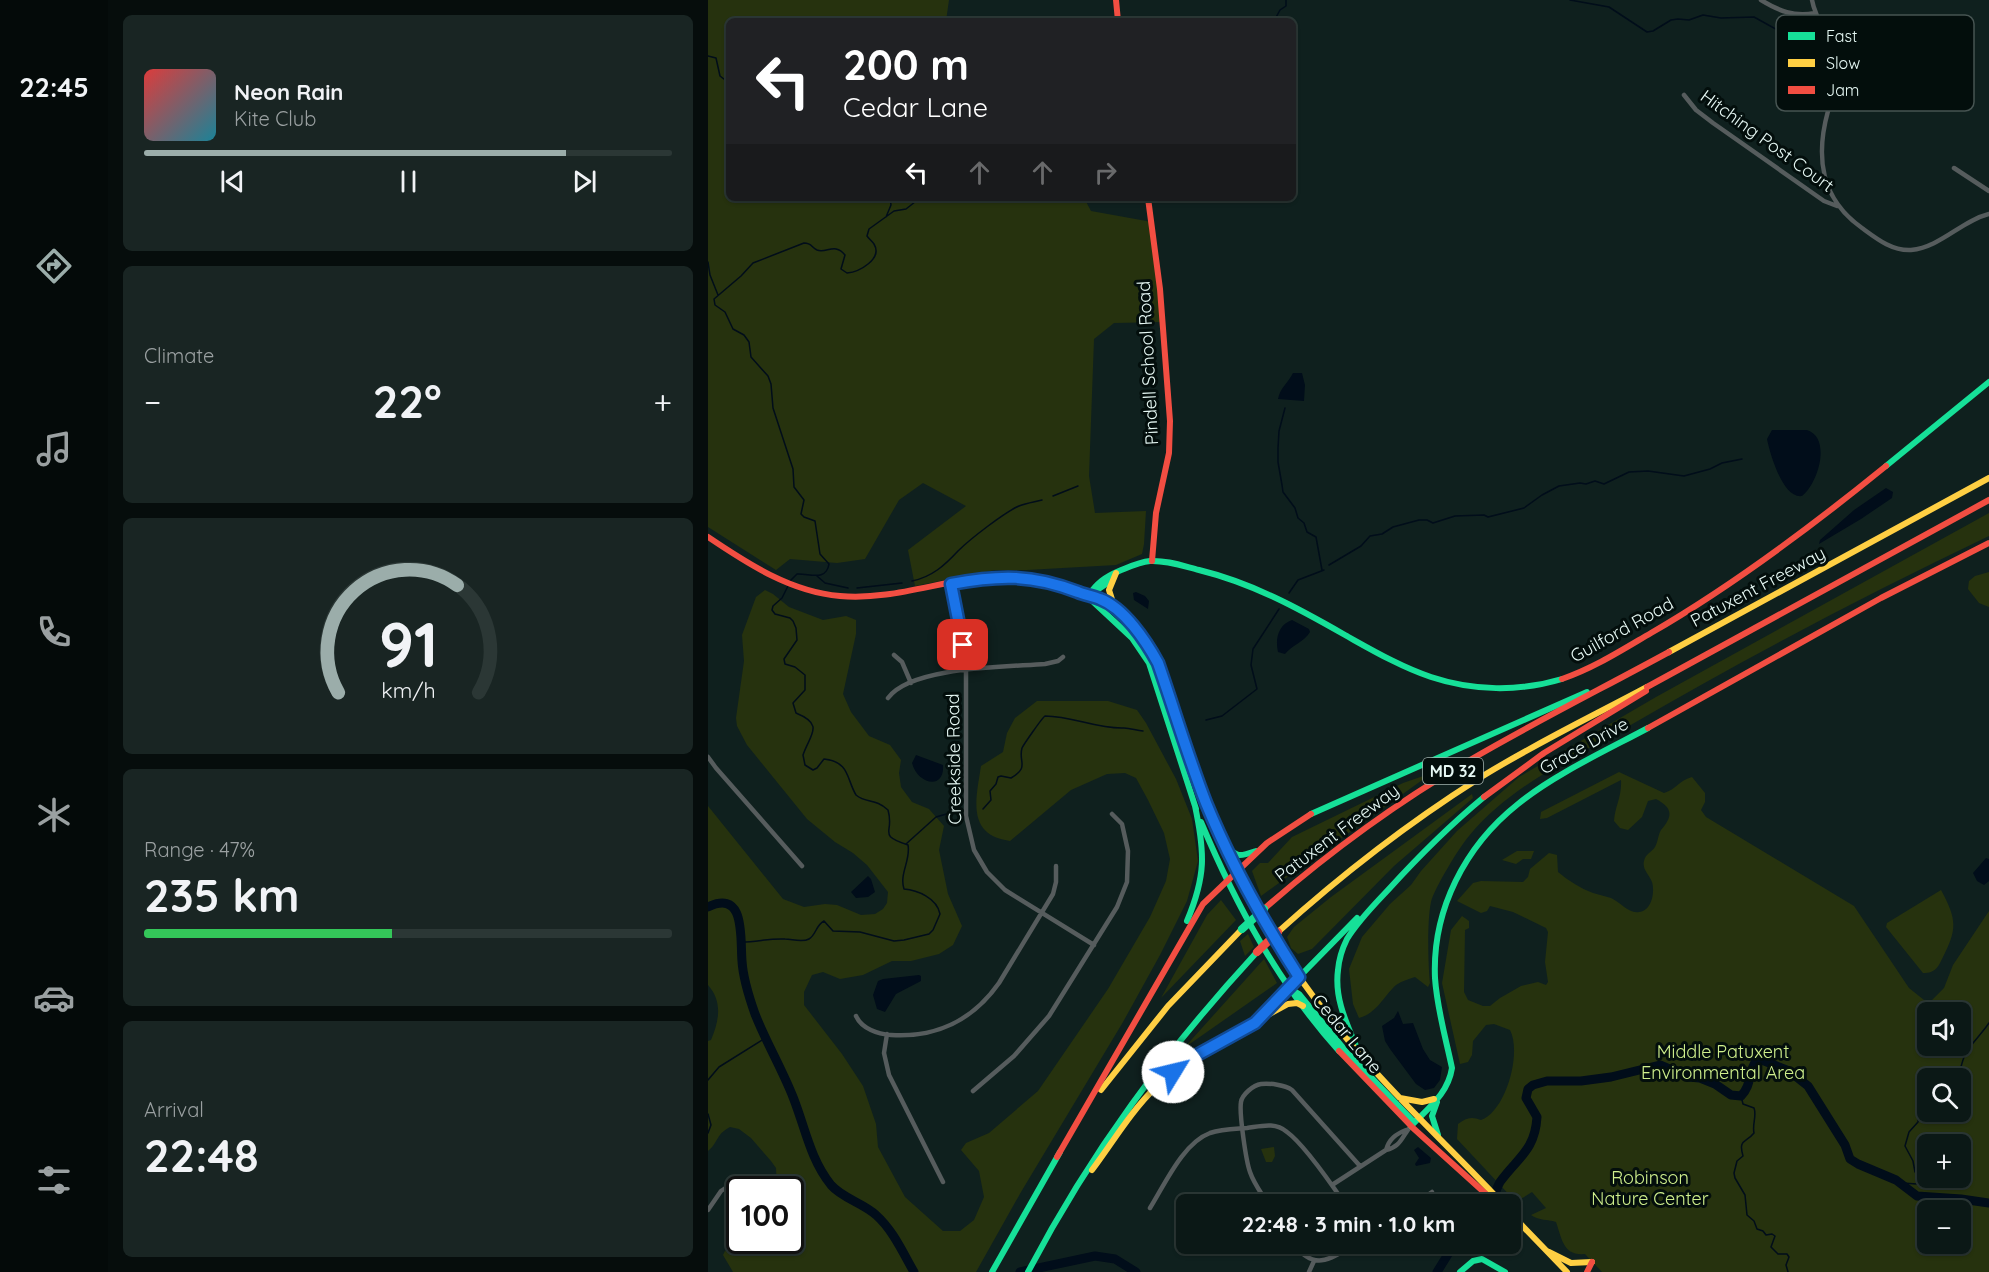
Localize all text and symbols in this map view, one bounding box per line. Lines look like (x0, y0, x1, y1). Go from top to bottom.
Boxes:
legend (1776, 15, 1974, 111)
text: Fast (1826, 26, 1857, 46)
text: 200 m (843, 38, 969, 91)
icon: left (744, 42, 822, 120)
text: Slow (1826, 53, 1860, 73)
text: 22:45 (19, 70, 89, 104)
text: Neon Rain (234, 78, 343, 106)
text: Jam (1826, 80, 1859, 100)
street label: Hitching Post Court (1696, 84, 1839, 197)
text: Cedar Lane (843, 90, 988, 124)
text: Kite Club (234, 106, 316, 131)
icon: left (900, 156, 933, 189)
icon: ahead (963, 156, 996, 189)
icon: ahead (1026, 156, 1059, 189)
icon: right (1089, 156, 1122, 189)
icon: previous (216, 165, 249, 198)
icon: pause (392, 165, 425, 198)
icon: next (568, 165, 601, 198)
icon: directions (33, 245, 75, 287)
street label: Pindell School Road (1132, 280, 1163, 446)
text: Climate (144, 343, 214, 368)
text: 22° (373, 373, 442, 429)
text: − (144, 381, 161, 422)
text: + (653, 381, 672, 422)
icon: music (33, 428, 75, 470)
street label: Patuxent Freeway (1686, 541, 1829, 632)
street label: Guilford Road (1566, 592, 1677, 667)
text: 91 (378, 605, 438, 683)
icon: phone (33, 611, 75, 653)
pin (937, 619, 988, 670)
icon: arrive (946, 628, 979, 661)
text: km/h (381, 677, 435, 703)
street label: Creekside Road (941, 693, 966, 825)
street label: Grace Drive (1535, 712, 1632, 779)
road number: MD 32 (1423, 758, 1483, 784)
street label: Patuxent Freeway (1270, 778, 1403, 887)
icon: climate (33, 794, 75, 836)
text: Range · 47% (144, 837, 255, 862)
text: 235 km (144, 867, 299, 923)
icon: car (33, 977, 75, 1019)
street label: Cedar Lane (1308, 989, 1387, 1078)
map controls (1917, 1002, 1971, 1254)
button: sound (1917, 1002, 1971, 1056)
position arrow (1141, 1040, 1205, 1104)
park label: Middle Patuxent Environmental Area (1641, 1040, 1805, 1084)
button: search (1917, 1068, 1971, 1122)
text: Arrival (144, 1097, 204, 1122)
text: 22:48 (144, 1127, 259, 1183)
button: + (1917, 1134, 1971, 1188)
icon: filters (33, 1159, 75, 1201)
park label: Robinson Nature Center (1591, 1166, 1709, 1210)
speed limit sign: 100 (726, 1176, 804, 1254)
button: − (1917, 1200, 1971, 1254)
text: 22:48 · 3 min · 1.0 km (1242, 1210, 1455, 1238)

